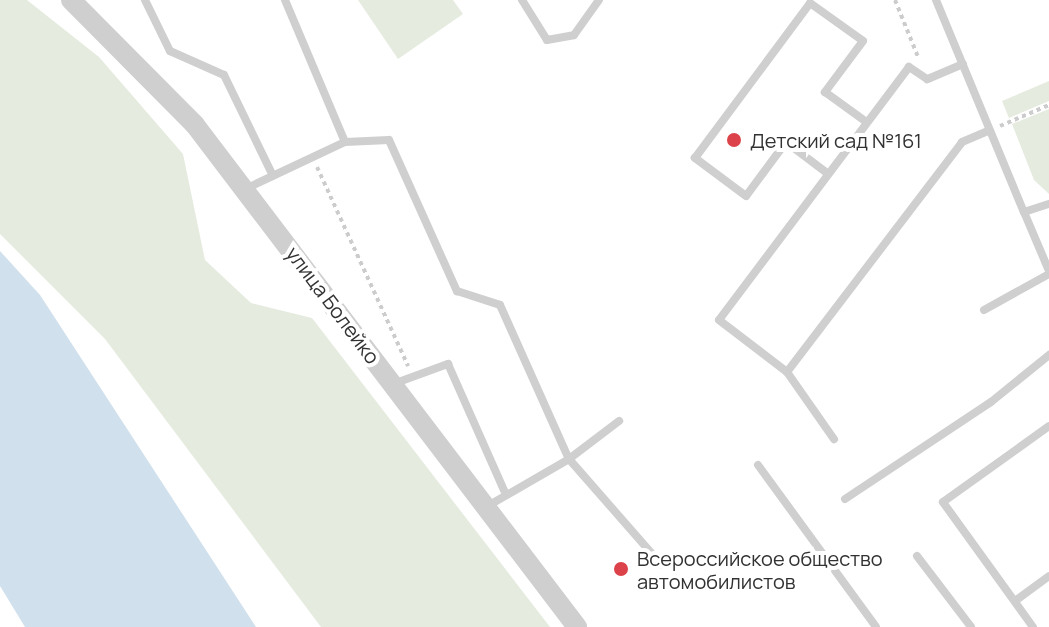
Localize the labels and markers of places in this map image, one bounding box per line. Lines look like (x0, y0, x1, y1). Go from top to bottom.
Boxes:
place label: Детский сад №161 (750, 128, 922, 152)
marker: Детский сад №161 (725, 131, 743, 149)
place label: Всероссийское общество автомобилистов (637, 546, 883, 593)
marker: Всероссийское общество автомобилистов (612, 560, 630, 578)

